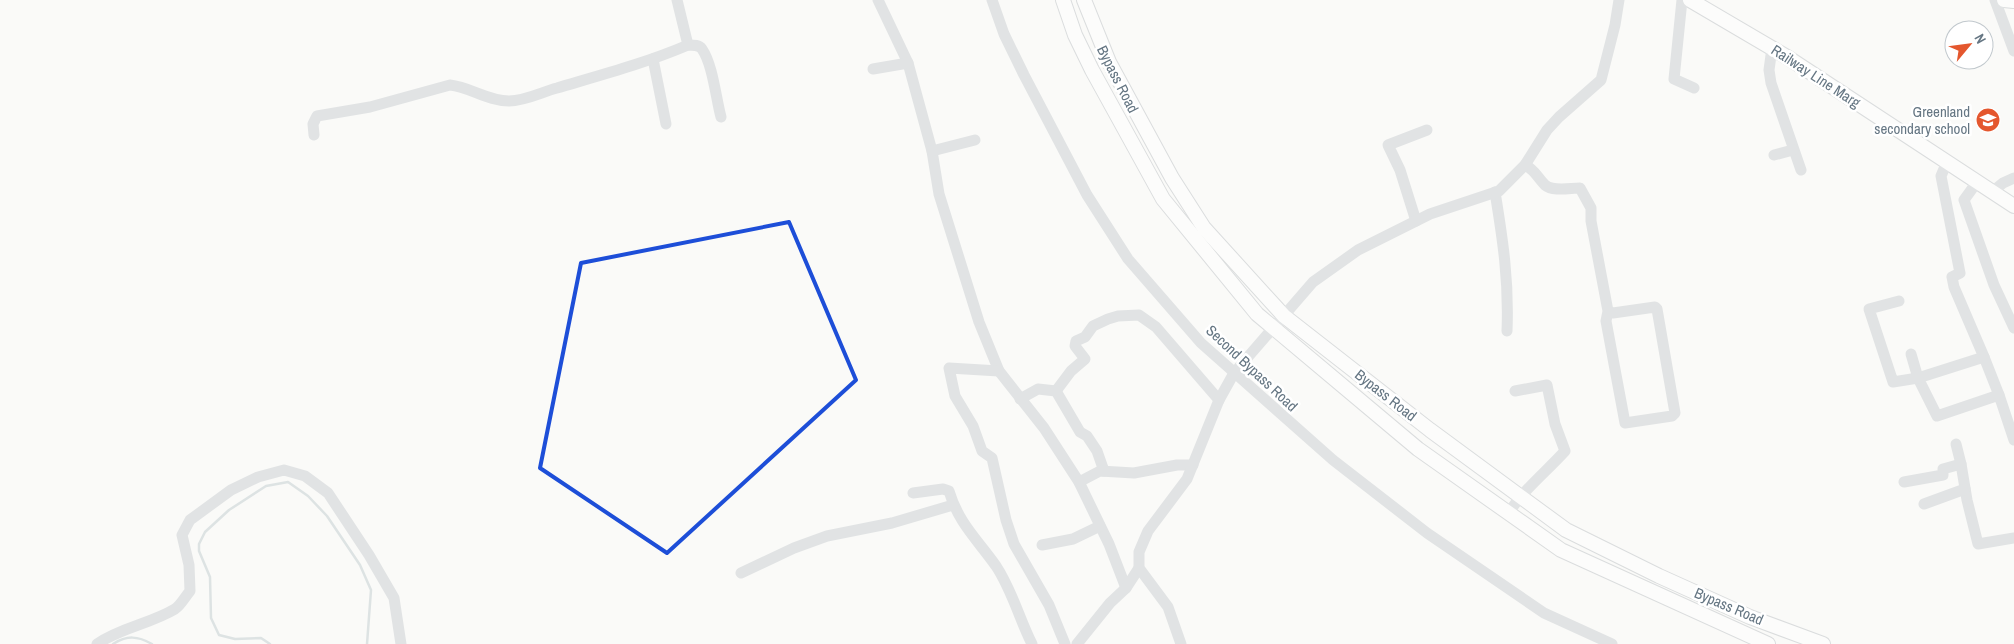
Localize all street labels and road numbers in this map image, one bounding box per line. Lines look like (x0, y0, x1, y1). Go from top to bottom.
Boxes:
street label: Railway Line Marg (1767, 39, 1865, 113)
street label: Bypass Road (1092, 42, 1144, 116)
street label: Second Bypass Road (1202, 320, 1302, 416)
street label: Bypass Road (1351, 364, 1421, 426)
street label: Bypass Road (1691, 582, 1767, 630)

